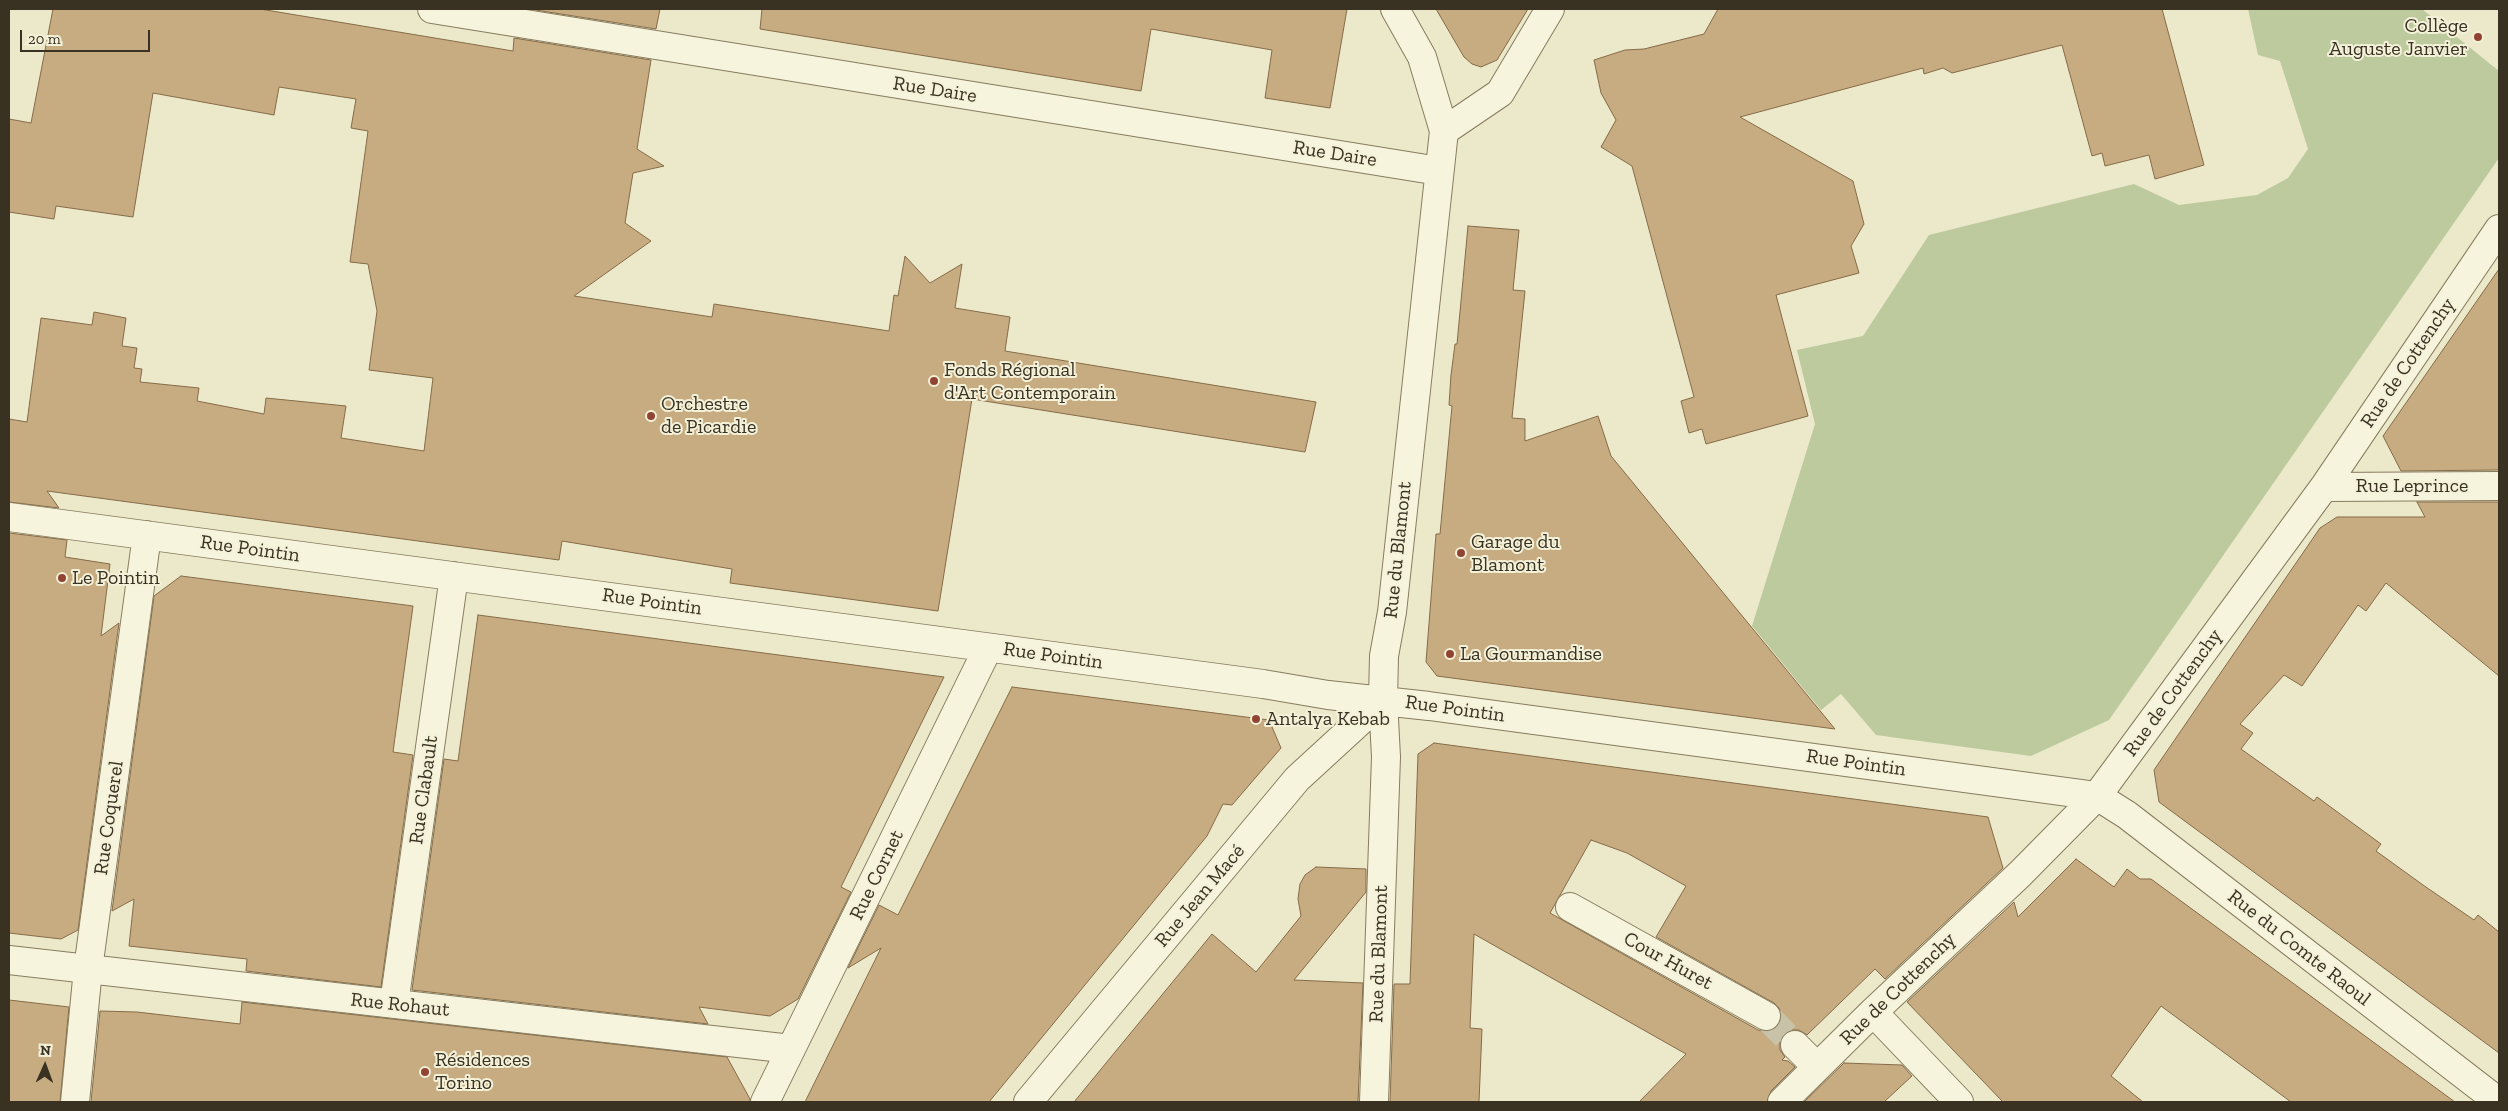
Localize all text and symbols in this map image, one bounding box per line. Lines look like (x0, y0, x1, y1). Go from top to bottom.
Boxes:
place label: Collège Auguste Janvier (2329, 14, 2468, 61)
scale bar (22, 20, 152, 52)
text: 20 m (28, 30, 61, 48)
marker: Collège Auguste Janvier (2472, 31, 2484, 43)
street label: Rue Daire (891, 72, 979, 108)
street label: Rue Daire (1291, 136, 1379, 172)
street label: Rue de Cottenchy (2356, 293, 2460, 433)
place label: Fonds Régional d'Art Contemporain (944, 358, 1116, 405)
marker: Fonds Régional d'Art Contemporain (928, 375, 940, 387)
place label: Orchestre de Picardie (661, 392, 756, 439)
marker: Orchestre de Picardie (645, 410, 657, 422)
street label: Rue Leprince (2356, 474, 2468, 498)
street label: Rue du Blamont (1379, 480, 1417, 620)
street label: Rue Pointin (199, 530, 301, 568)
place label: Garage du Blamont (1471, 530, 1560, 577)
marker: Garage du Blamont (1455, 547, 1467, 559)
place label: Le Pointin (72, 566, 160, 590)
marker: Le Pointin (56, 572, 68, 584)
street label: Rue Pointin (601, 583, 703, 621)
street label: Rue de Cottenchy (2119, 625, 2227, 761)
street label: Rue Pointin (1002, 637, 1104, 675)
place label: La Gourmandise (1460, 642, 1602, 666)
marker: La Gourmandise (1444, 648, 1456, 660)
street label: Rue Pointin (1404, 690, 1506, 728)
place label: Antalya Kebab (1266, 707, 1390, 731)
marker: Antalya Kebab (1250, 713, 1262, 725)
street label: Rue Clabault (404, 734, 444, 846)
street label: Rue Pointin (1805, 744, 1907, 782)
street label: Rue Coquerel (89, 759, 129, 877)
street label: Rue Cornet (845, 826, 909, 924)
street label: Rue Jean Macé (1150, 840, 1250, 952)
street label: Rue du Blamont (1365, 885, 1393, 1023)
street label: Rue du Comte Raoul (2223, 885, 2375, 1011)
street label: Cour Huret (1619, 927, 1717, 995)
street label: Rue de Cottenchy (1835, 928, 1961, 1050)
street label: Rue Rohaut (349, 988, 451, 1022)
north arrow (20, 1041, 70, 1091)
text: N (40, 1042, 51, 1059)
place label: Résidences Torino (435, 1048, 530, 1095)
marker: Résidences Torino (419, 1066, 431, 1078)

